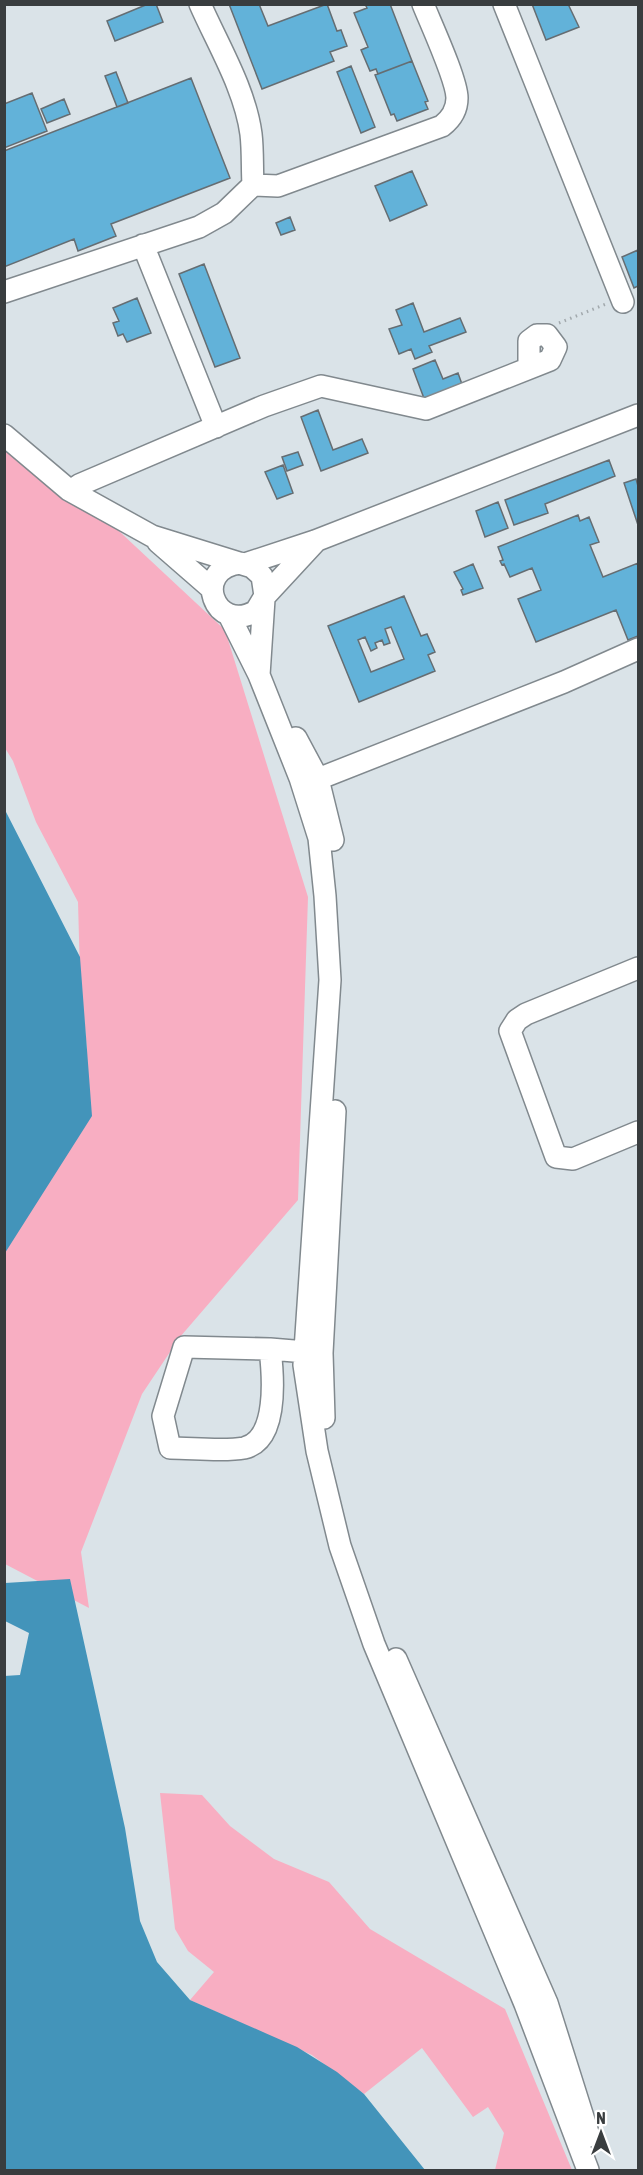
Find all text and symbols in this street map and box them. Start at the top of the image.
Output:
north arrow [571,2103,631,2163]
text: N [596,2109,606,2127]

